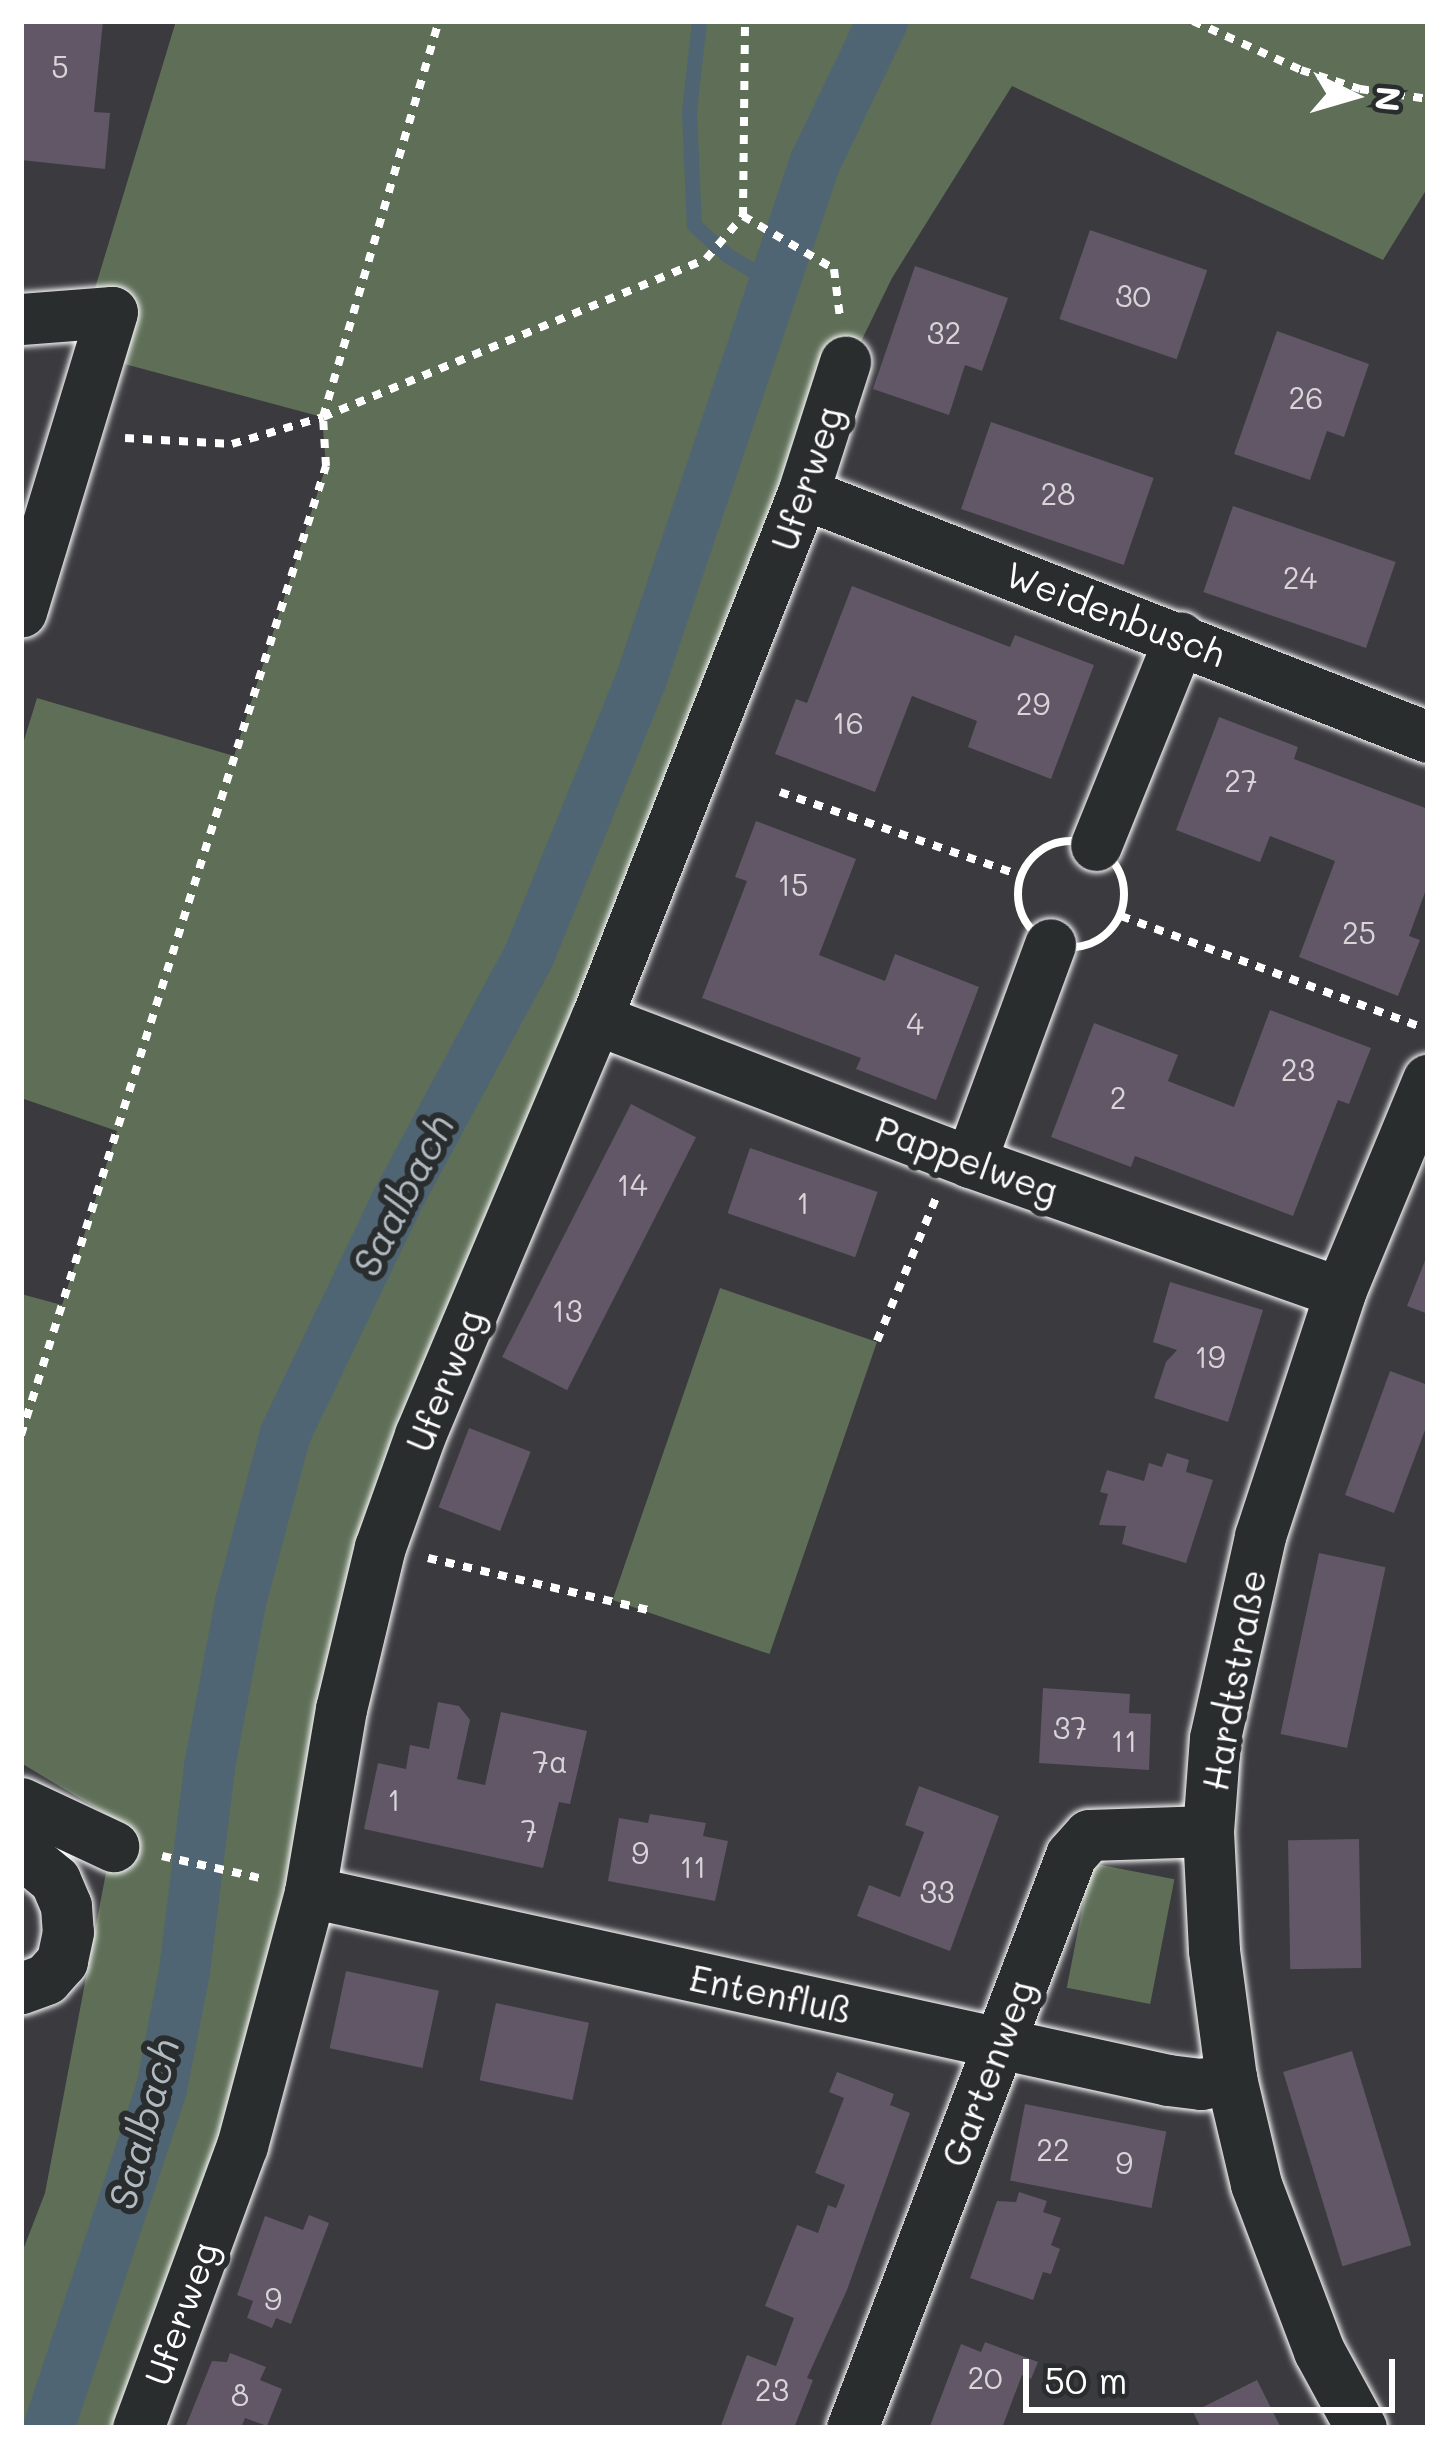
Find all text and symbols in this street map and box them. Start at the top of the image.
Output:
north arrow [1293,36,1413,156]
house number: 5 [51,48,69,84]
text: N [1367,85,1412,114]
house number: 30 [1115,277,1151,313]
house number: 32 [927,314,961,350]
house number: 26 [1289,379,1323,415]
street label: Uferweg [761,400,851,556]
house number: 28 [1041,475,1075,511]
street label: Weidenbusch [1000,551,1232,675]
house number: 24 [1283,559,1317,595]
house number: 29 [1016,685,1050,721]
house number: 16 [832,704,864,740]
house number: 27 [1224,762,1258,798]
house number: 15 [778,866,808,902]
house number: 25 [1342,914,1376,950]
house number: 4 [906,1005,924,1041]
house number: 23 [1281,1051,1315,1087]
house number: 2 [1110,1079,1126,1115]
street label: Pappelweg [870,1106,1064,1212]
water label: Saalbach [342,1107,462,1283]
house number: 14 [616,1166,648,1202]
house number: 1 [796,1184,810,1220]
house number: 13 [552,1292,582,1328]
street label: Uferweg [396,1303,492,1457]
house number: 19 [1194,1338,1226,1374]
street label: Hardtstraße [1192,1566,1274,1794]
house number: 37 [1053,1709,1087,1745]
house number: 11 [1111,1722,1137,1758]
house number: 7a [532,1743,568,1779]
house number: 1 [387,1781,401,1817]
house number: 7 [521,1812,537,1848]
house number: 9 [631,1834,649,1870]
house number: 11 [680,1848,706,1884]
house number: 33 [919,1873,955,1909]
street label: Entenfluß [686,1955,856,2031]
street label: Gartenweg [932,1974,1042,2172]
water label: Saalbach [98,2034,188,2214]
house number: 22 [1036,2131,1070,2167]
house number: 9 [1115,2144,1133,2180]
street label: Uferweg [134,2235,226,2391]
house number: 9 [264,2280,282,2316]
scale bar [1029,2335,1401,2409]
text: 50 m [1044,2356,1127,2403]
house number: 20 [967,2359,1003,2395]
house number: 23 [755,2371,789,2407]
house number: 8 [231,2376,249,2412]

